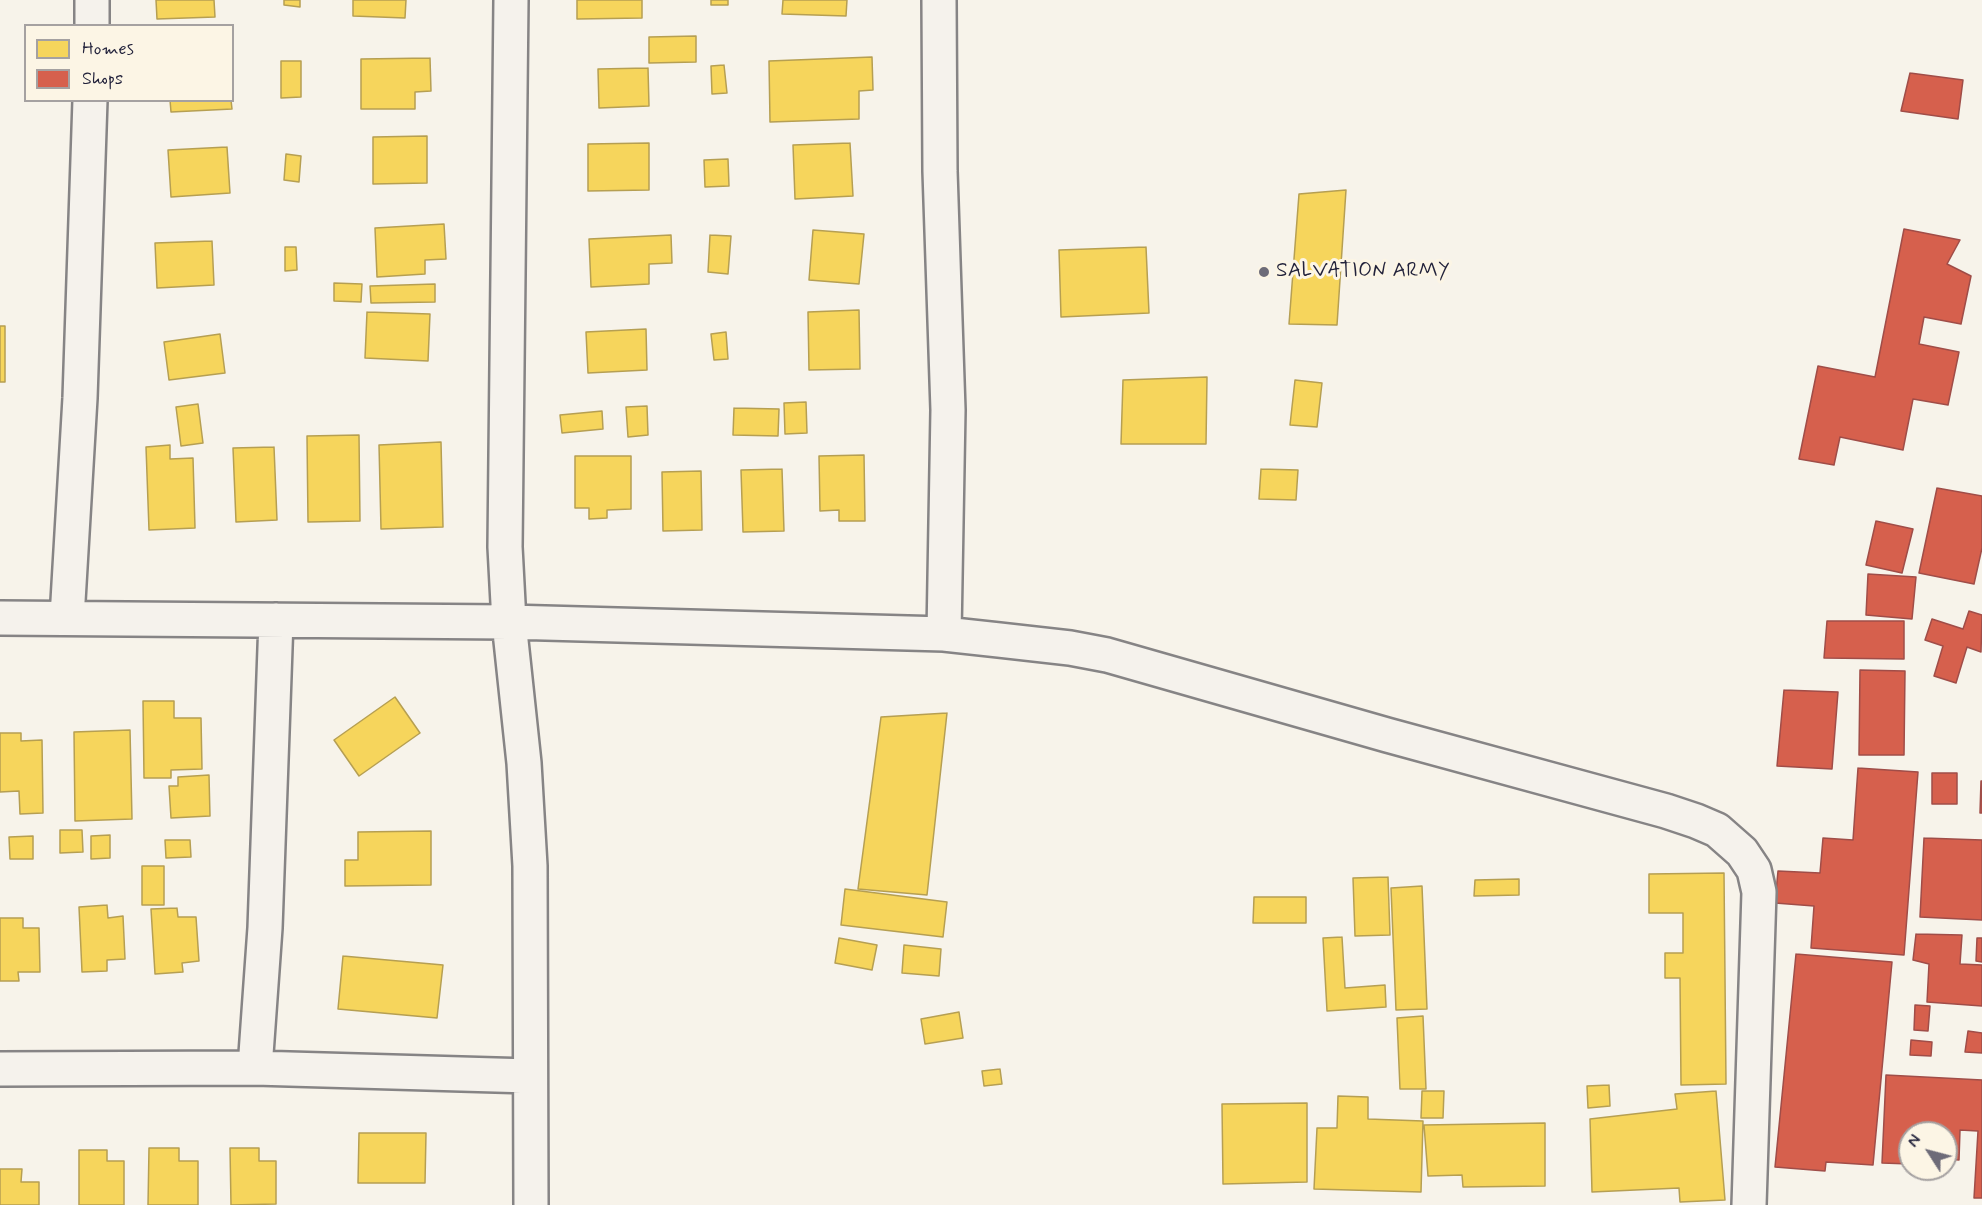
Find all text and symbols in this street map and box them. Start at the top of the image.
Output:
legend [24,24,234,102]
text: Homes [82,37,134,61]
text: Shops [82,67,123,91]
place label: SALVATION ARMY [1276,259,1450,285]
marker: SALVATION ARMY [1257,265,1271,279]
north arrow [1898,1121,1958,1181]
text: N [1903,1131,1926,1152]

